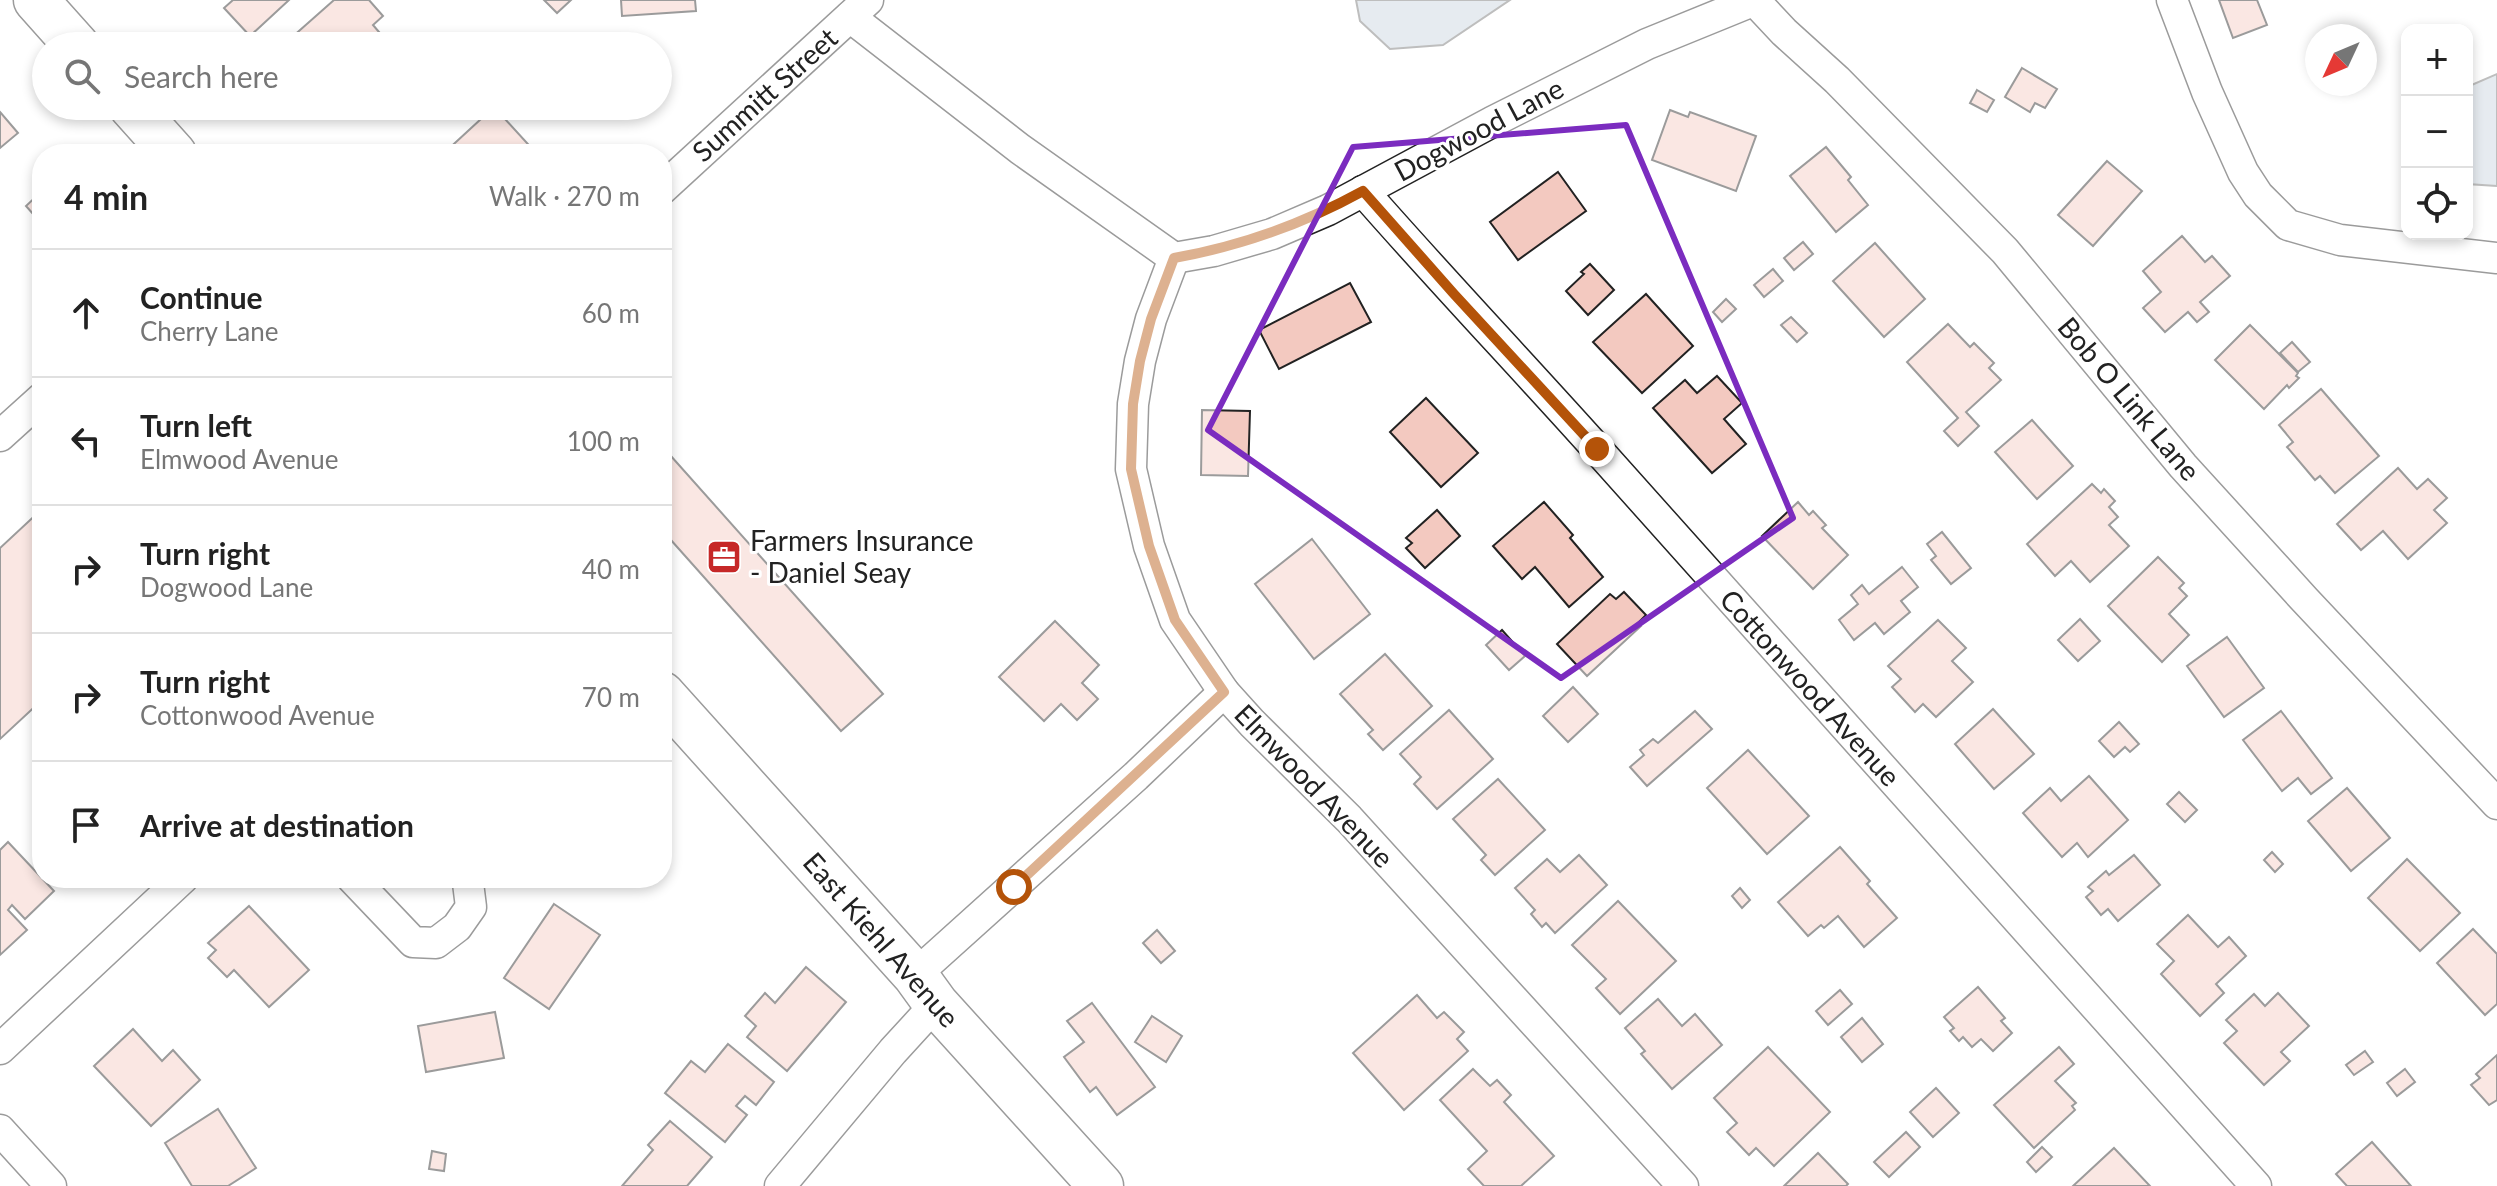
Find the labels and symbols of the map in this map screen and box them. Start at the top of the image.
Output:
street label: Summitt Street [685,20,844,168]
north arrow [2305,24,2377,96]
street label: Dogwood Lane [1388,70,1569,188]
street label: Bob O Link Lane [2051,310,2208,487]
route end [1579,431,1615,467]
place label: Farmers Insurance - Daniel Seay [750,523,974,589]
office icon: Farmers Insurance - Daniel Seay [705,538,743,576]
street label: Cottonwood Avenue [1714,582,1908,793]
street label: Elmwood Avenue [1228,697,1401,874]
street label: East Kiehl Avenue [797,845,967,1034]
route start [996,869,1032,905]

